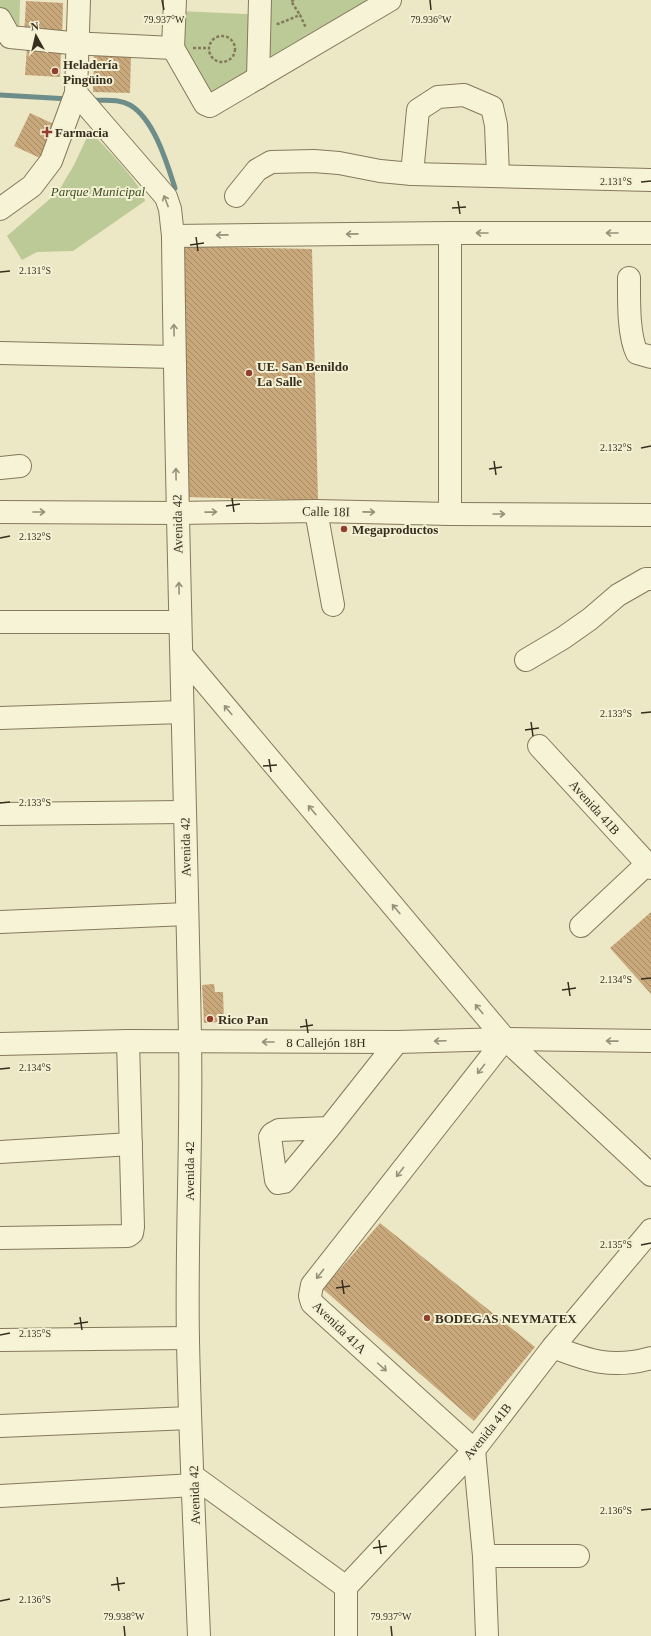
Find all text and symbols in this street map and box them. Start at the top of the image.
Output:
text: 79.937°W [144,14,185,25]
text: 79.936°W [411,14,452,25]
north arrow [16,16,56,56]
text: N [30,20,39,33]
place label: Heladería Pingüino [63,57,118,87]
marker: Heladería Pingüino [50,66,60,76]
place label: Farmacia [55,125,109,140]
marker: Farmacia [42,127,52,137]
text: 2.131°S [600,176,632,187]
park label: Parque Municipal [50,184,146,199]
one-way arrow [162,195,170,207]
one-way arrow [476,229,489,237]
one-way arrow [606,229,619,237]
one-way arrow [346,230,359,238]
one-way arrow [216,231,229,239]
text: 2.131°S [19,265,51,276]
one-way arrow [170,324,178,337]
place label: UE. San Benildo La Salle [257,359,348,389]
marker: UE. San Benildo La Salle [244,368,254,378]
text: 2.132°S [600,442,632,453]
one-way arrow [172,468,180,481]
street label: Avenida 42 [169,494,186,554]
street label: Calle 18I [302,504,350,519]
one-way arrow [32,508,45,516]
one-way arrow [204,508,217,516]
one-way arrow [362,508,375,516]
one-way arrow [492,510,505,518]
place label: Megaproductos [352,522,438,537]
marker: Megaproductos [339,524,349,534]
text: 2.132°S [19,531,51,542]
one-way arrow [175,582,182,595]
one-way arrow [224,705,233,716]
text: 2.133°S [600,708,632,719]
street label: Avenida 41B [566,777,623,838]
text: 2.133°S [19,797,51,808]
one-way arrow [308,804,317,815]
street label: Avenida 42 [177,817,194,877]
one-way arrow [391,904,400,915]
text: 2.134°S [600,974,632,985]
one-way arrow [475,1003,484,1014]
place label: Rico Pan [218,1012,269,1027]
marker: Rico Pan [205,1014,215,1024]
street label: 8 Callejón 18H [286,1035,366,1050]
one-way arrow [434,1037,447,1045]
one-way arrow [606,1037,619,1044]
one-way arrow [262,1038,275,1046]
text: 2.134°S [19,1062,51,1073]
one-way arrow [476,1064,485,1075]
street label: Avenida 42 [182,1141,197,1201]
one-way arrow [396,1166,405,1177]
text: 2.135°S [600,1239,632,1250]
one-way arrow [316,1269,325,1280]
street label: Avenida 41A [310,1298,370,1357]
place label: BODEGAS NEYMATEX [435,1311,577,1326]
marker: BODEGAS NEYMATEX [422,1313,432,1323]
text: 2.135°S [19,1328,51,1339]
one-way arrow [377,1362,388,1371]
street label: Avenida 41B [460,1400,515,1462]
street label: Avenida 42 [186,1465,203,1525]
text: 2.136°S [600,1505,632,1516]
text: 2.136°S [19,1594,51,1605]
text: 79.938°W [104,1611,145,1622]
text: 79.937°W [371,1611,412,1622]

